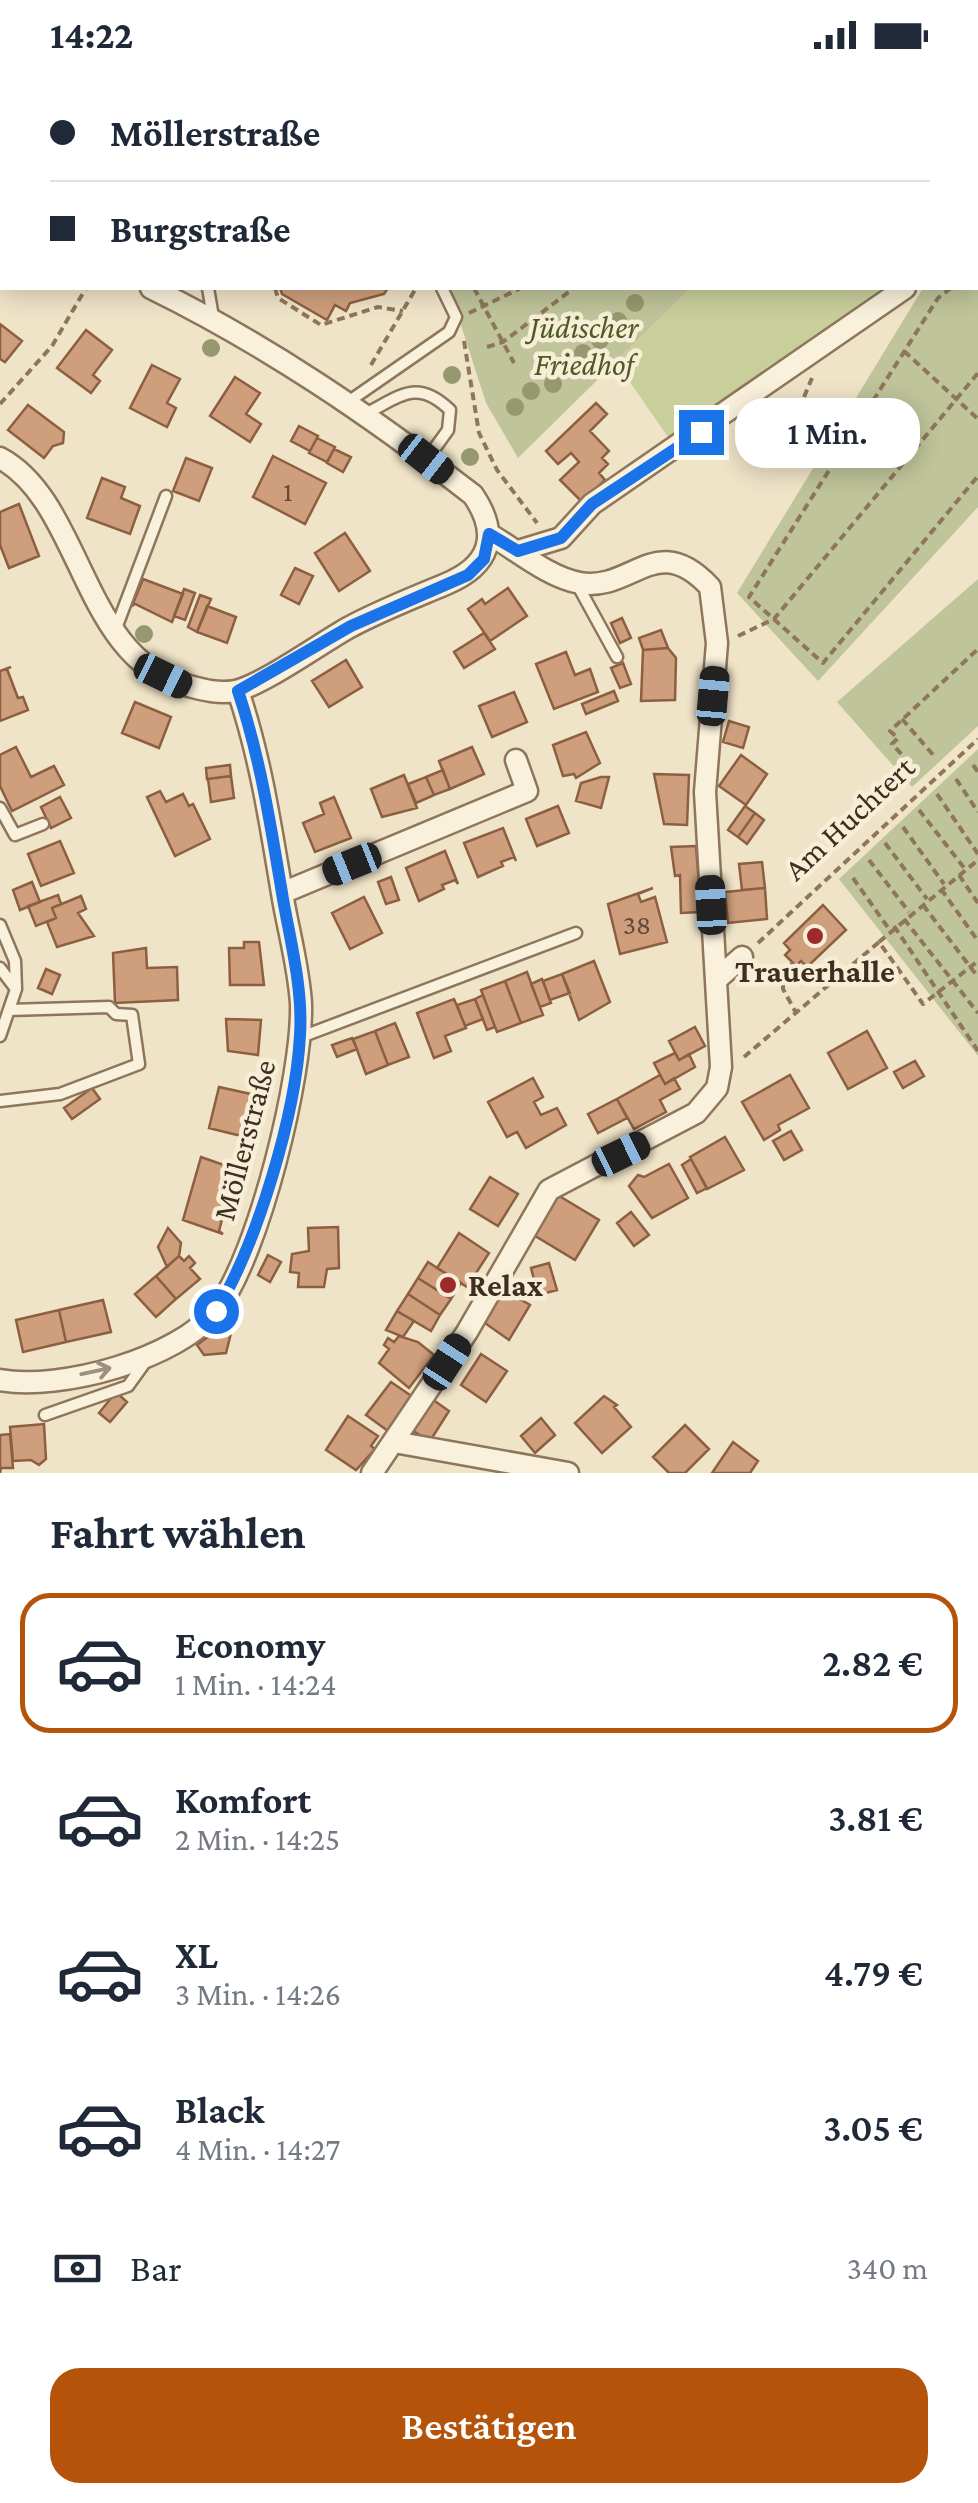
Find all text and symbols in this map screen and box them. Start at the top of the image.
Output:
text: 14:22 [50,14,133,56]
text: Möllerstraße [110,112,321,154]
text: Burgstraße [110,208,291,250]
park label: Jüdischer Friedhof [525,309,639,382]
callout: 1 Min. [736,397,921,467]
route end [679,410,724,455]
text: 1 Min. [787,415,868,451]
car [393,429,459,489]
house number: 1 [283,476,293,507]
car [129,649,197,703]
car [695,665,731,727]
street label: Am Huchtert [777,748,922,887]
car [319,839,385,889]
car [694,874,728,936]
house number: 38 [623,909,651,940]
marker: Trauerhalle [804,925,826,947]
place label: Trauerhalle [735,953,895,989]
street label: Möllerstraße [205,1056,283,1224]
car [587,1127,655,1181]
place label: Relax [468,1267,544,1303]
marker: Relax [437,1274,459,1296]
route start [194,1289,239,1334]
car [418,1329,476,1395]
one-way arrow [79,1361,111,1379]
text: Fahrt wählen [50,1508,306,1558]
icon: car [55,1618,145,1708]
text: Economy [175,1624,325,1666]
text: 2.82 € [822,1642,923,1684]
text: 1 Min. · 14:24 [175,1666,337,1702]
icon: car [55,1773,145,1863]
text: Komfort [175,1779,311,1821]
text: 3.81 € [828,1797,923,1839]
text: 2 Min. · 14:25 [175,1821,340,1857]
icon: car [55,1928,145,2018]
text: XL [175,1934,218,1976]
text: 4.79 € [824,1952,923,1994]
text: 3 Min. · 14:26 [175,1976,341,2012]
icon: car [55,2083,145,2173]
text: Black [175,2089,264,2131]
text: 3.05 € [823,2107,923,2149]
text: 4 Min. · 14:27 [175,2131,340,2167]
icon: cash [50,2241,105,2296]
text: Bar [130,2247,182,2289]
text: 340 m [847,2250,928,2286]
button: Bestätigen [50,2368,928,2483]

